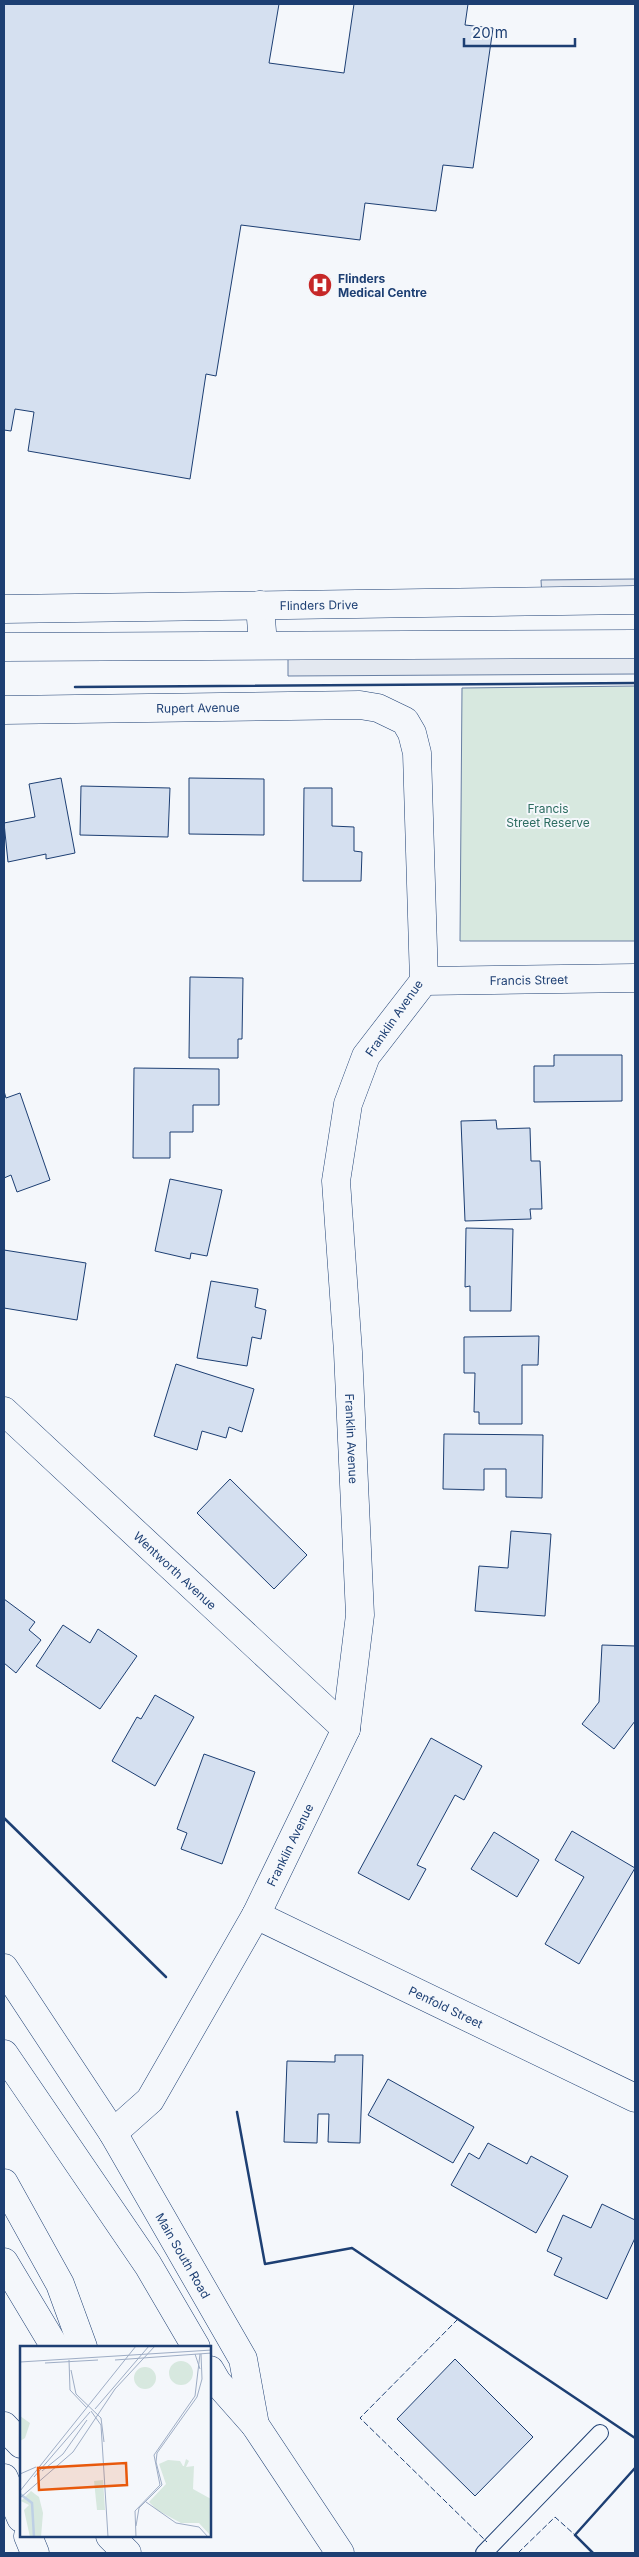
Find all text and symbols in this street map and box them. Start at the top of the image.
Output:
scale bar [464,15,575,47]
text: 20 m [472,23,508,42]
place label: Flinders Medical Centre [338,271,427,300]
hospital icon: Flinders Medical Centre [307,272,333,298]
street label: Flinders Drive [280,596,358,613]
street label: Rupert Avenue [156,699,240,715]
park label: Francis Street Reserve [506,801,590,830]
street label: Francis Street [490,971,568,988]
street label: Franklin Avenue [362,977,426,1059]
street label: Franklin Avenue [342,1393,361,1484]
street label: Wentworth Avenue [131,1528,220,1612]
street label: Franklin Avenue [264,1801,316,1889]
street label: Penfold Street [406,1982,486,2031]
street label: Main South Road [153,2210,214,2301]
inset map [20,2346,211,2537]

